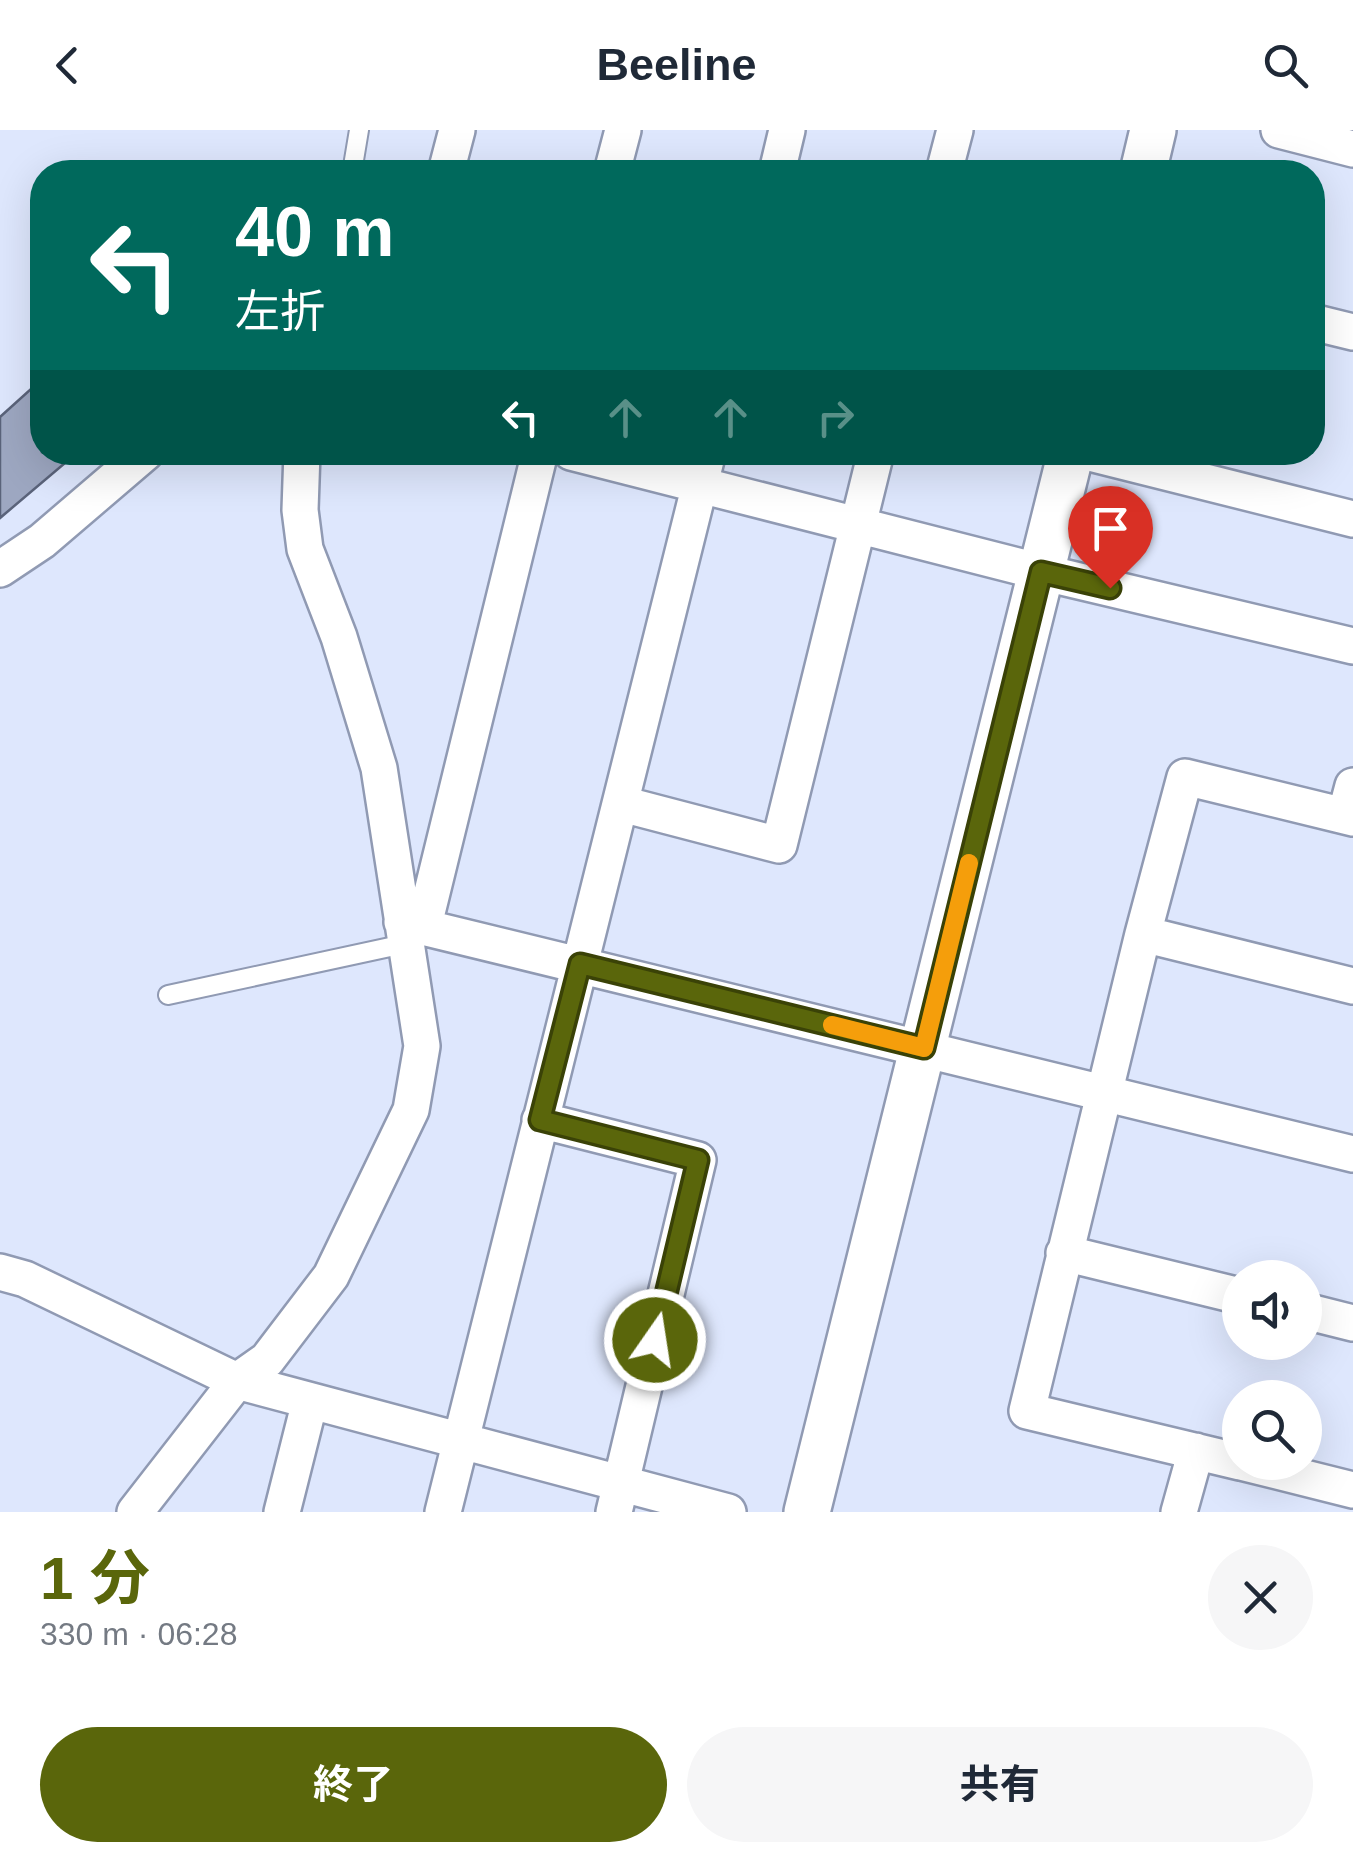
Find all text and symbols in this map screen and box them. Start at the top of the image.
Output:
icon: back [40,38,95,93]
icon: search [1258,38,1313,93]
text: Beeline [596,39,757,90]
text: 40 m [235,193,395,271]
icon: left [70,200,200,330]
text: 左折 [235,286,325,337]
icon: left [493,390,548,445]
icon: ahead [598,390,653,445]
icon: ahead [703,390,758,445]
icon: right [808,390,863,445]
pin [1068,486,1153,589]
icon: arrive [1083,501,1138,556]
map controls [1222,1260,1322,1480]
button: sound [1222,1260,1322,1360]
position arrow [603,1288,707,1392]
button: search [1222,1380,1322,1480]
text: 1 分 [40,1545,150,1612]
button: close [1208,1545,1313,1650]
text: 330 m · 06:28 [40,1616,237,1652]
button: 終了 [40,1727,667,1842]
button: 共有 [687,1727,1313,1842]

